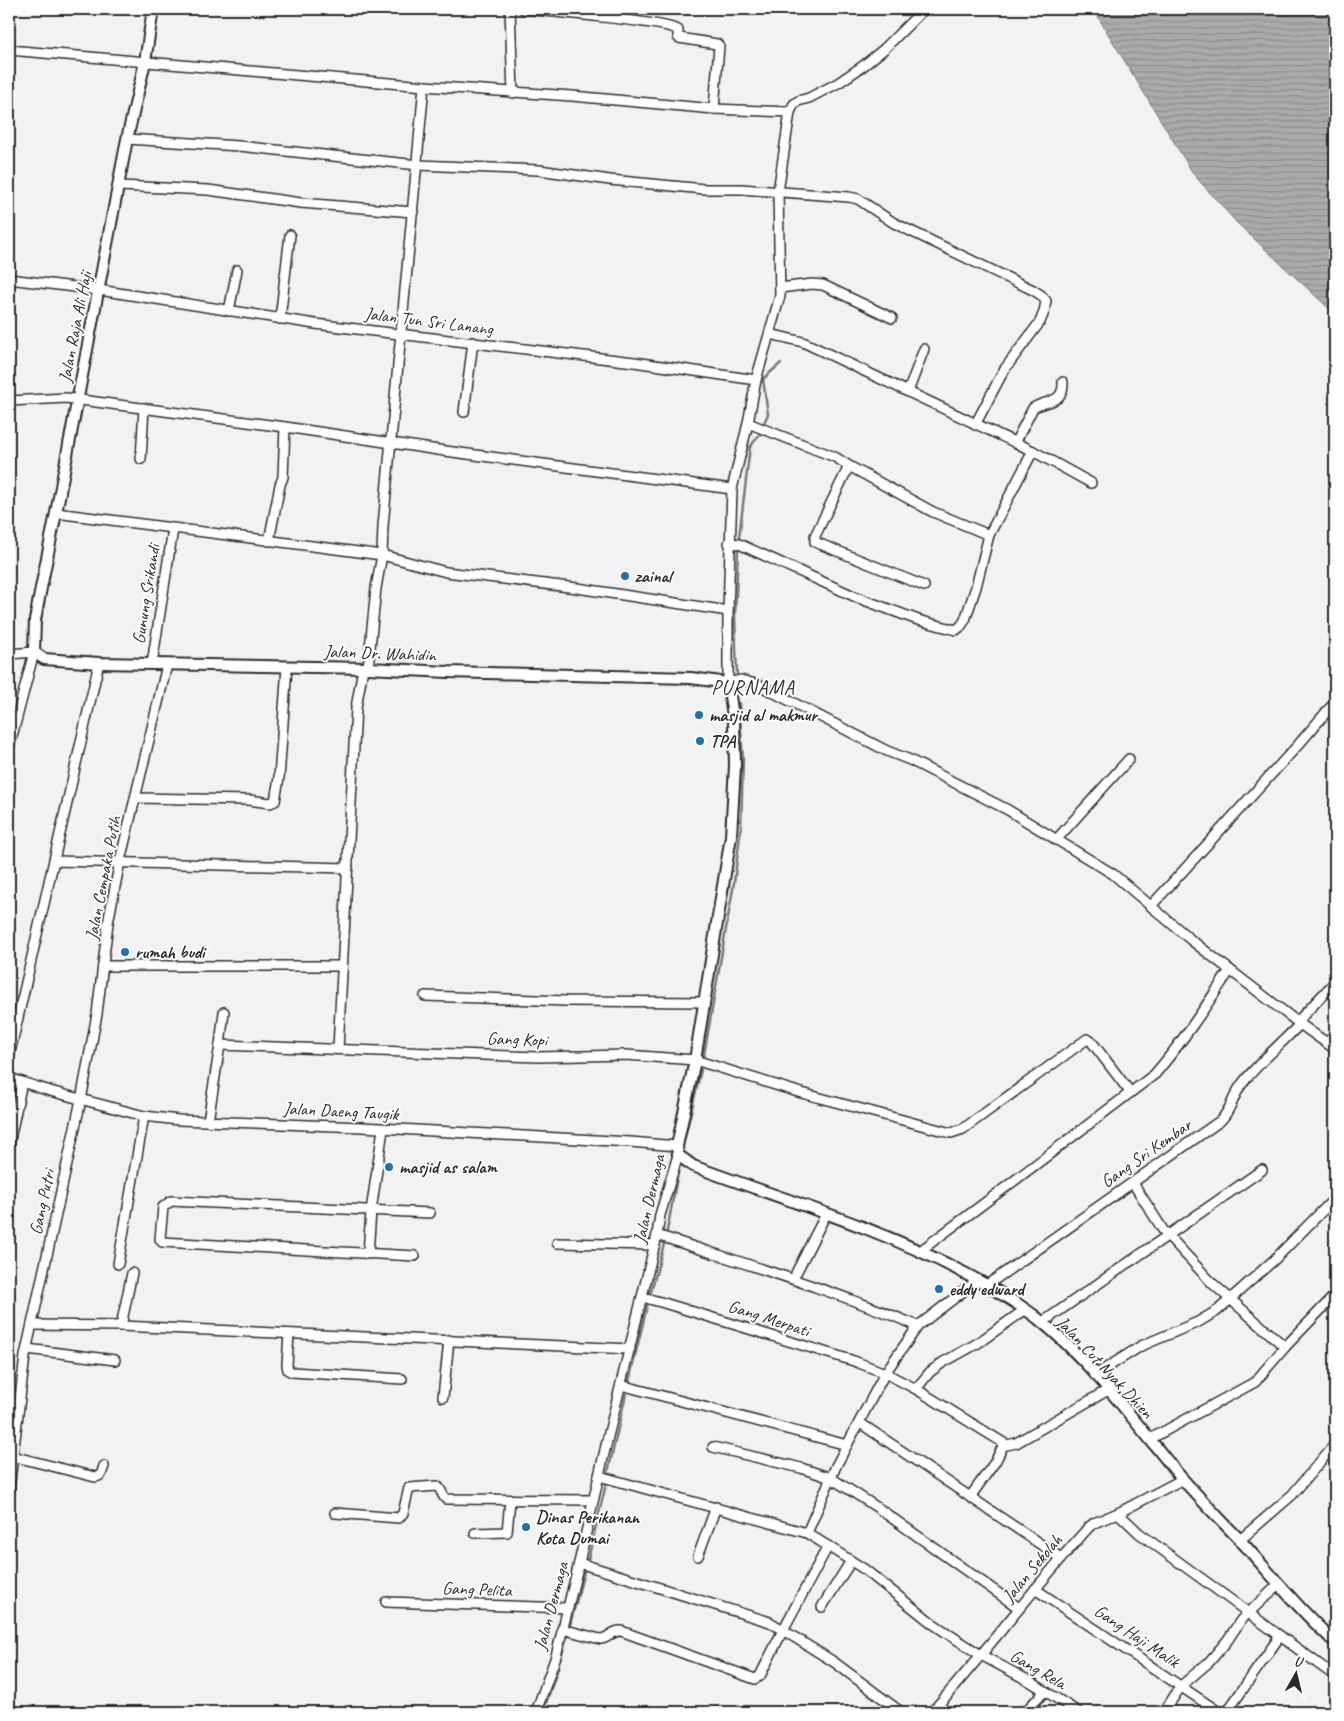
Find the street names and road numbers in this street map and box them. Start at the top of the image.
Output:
street label: Jalan Raja Ali Haji [53,267,97,385]
street label: Jalan Tun Sri Lanang [363,302,496,340]
street label: Gunung Srikandi [127,540,165,645]
street label: Jalan Dr. Wahidin [323,640,437,666]
street label: Jalan Cempaka Putih [80,813,126,943]
street label: Gang Kopi [487,1027,550,1051]
street label: Jalan Daeng Taugik [282,1097,400,1125]
street label: Gang Sri Kembar [1097,1113,1197,1192]
street label: Jalan Dermaga [628,1151,670,1246]
street label: Gang Putri [24,1165,60,1237]
street label: Gang Merpati [726,1295,815,1342]
street label: Jalan Cut Nyak Dhien [1051,1310,1159,1424]
street label: Jalan Sekolah [997,1529,1067,1607]
street label: Jalan Dermaga [528,1558,574,1653]
street label: Gang Pelita [442,1577,513,1601]
street label: Gang Haji Malik [1090,1599,1185,1673]
street label: Gang Rela [1006,1644,1071,1695]

